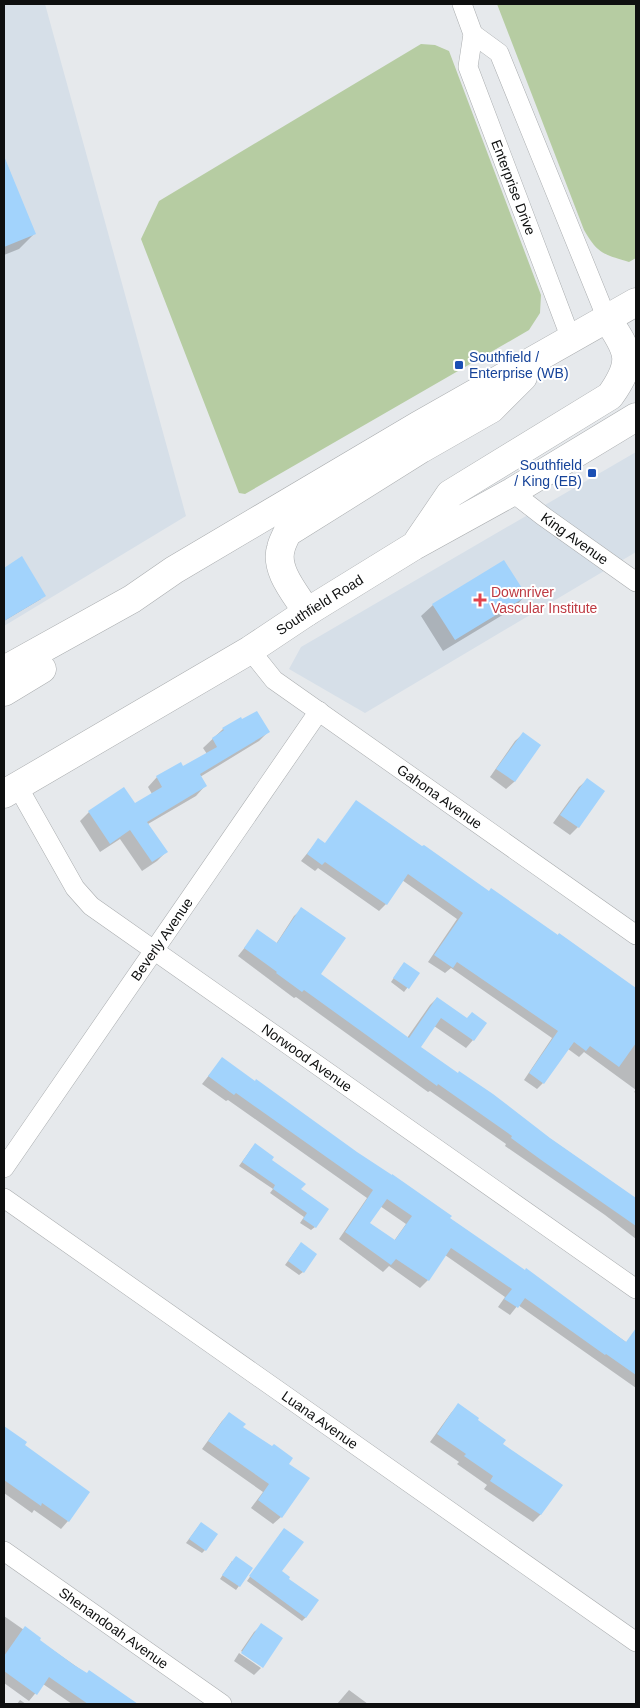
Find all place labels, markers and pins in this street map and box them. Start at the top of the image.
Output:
place label: Southfield / Enterprise (WB) [469,349,569,381]
marker: Southfield / Enterprise (WB) [453,359,465,371]
place label: Southfield / King (EB) [514,457,582,489]
marker: Southfield / King (EB) [586,467,598,479]
place label: Downriver Vascular Institute [491,584,598,616]
marker: Downriver Vascular Institute [473,593,487,607]

